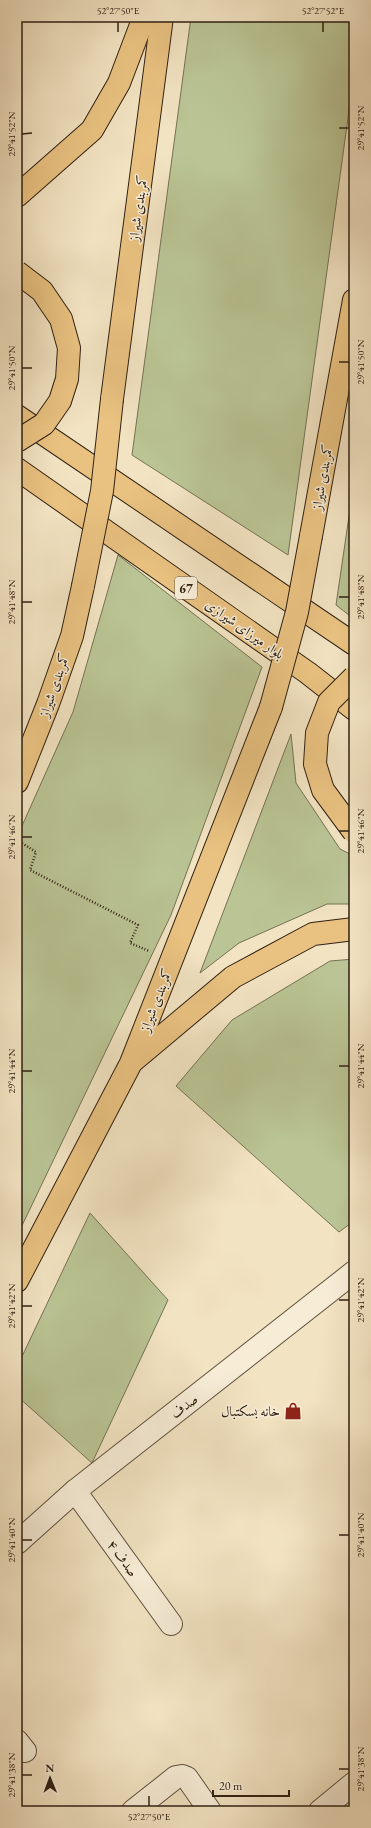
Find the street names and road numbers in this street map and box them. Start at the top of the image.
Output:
street label: کمربندی شیراز [124,174,152,244]
street label: کمربندی شیراز [307,443,337,513]
road number: 67 [175,577,197,599]
street label: بلوار میرزای شیرازی [202,595,288,663]
street label: کمربندی شیراز [34,651,73,721]
street label: کمربندی شیراز [135,966,176,1036]
street label: صدف [167,1390,201,1422]
street label: ۴ صدف [104,1536,142,1580]

